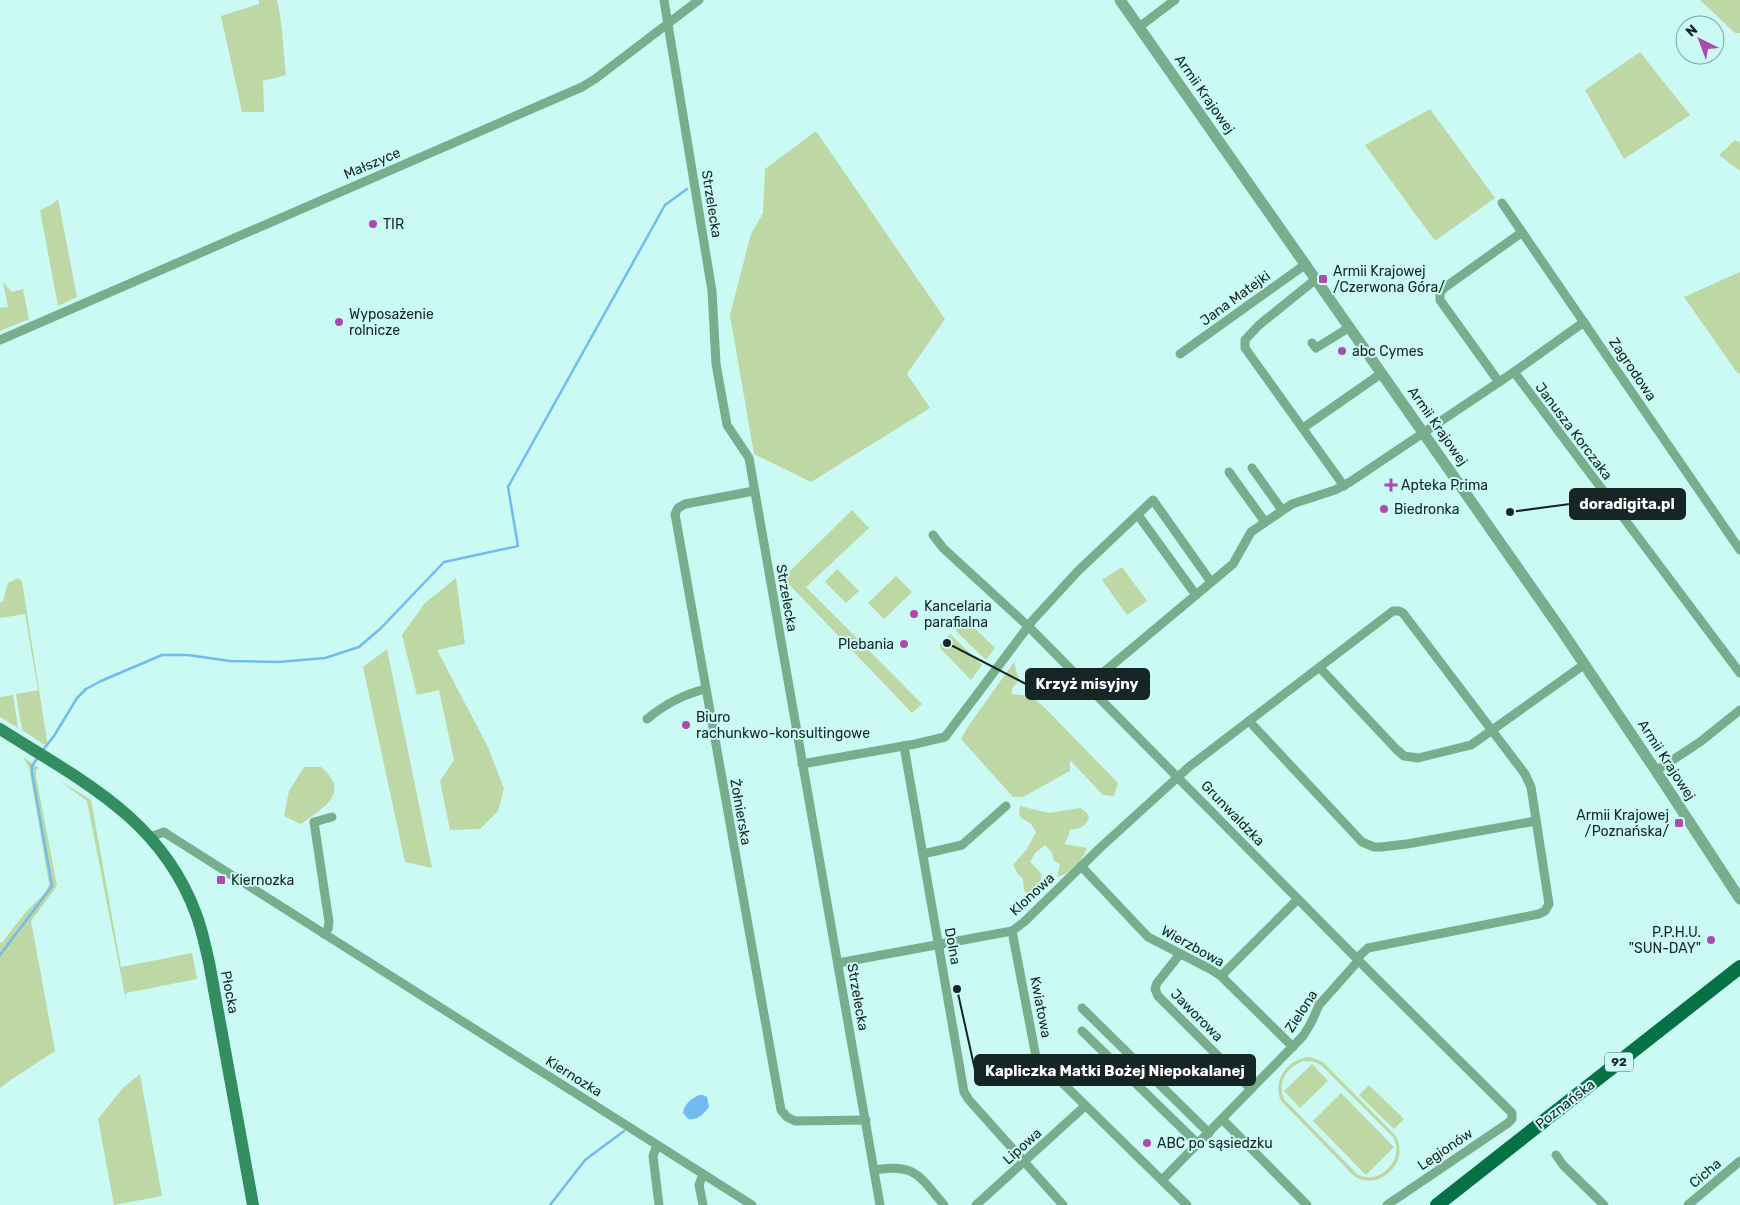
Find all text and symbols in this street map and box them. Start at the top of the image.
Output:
north arrow [1675,15,1725,65]
text: N [1682,21,1701,40]
street label: Armii Krajowej [1171,51,1238,137]
street label: Małszyce [341,144,403,183]
street label: Strzelecka [698,169,725,239]
place label: TIR [383,216,404,233]
marker: TIR [367,218,379,230]
place label: Armii Krajowej /Czerwona Góra/ [1333,263,1445,296]
street label: Jana Matejki [1197,267,1274,330]
marker: Armii Krajowej /Czerwona Góra/ [1317,273,1329,285]
place label: Wyposażenie rolnicze [349,306,434,339]
marker: Wyposażenie rolnicze [333,316,345,328]
street label: Zagrodowa [1605,334,1660,404]
place label: abc Cymes [1352,343,1424,360]
marker: abc Cymes [1336,345,1348,357]
street label: Janusza Korczaka [1531,379,1616,483]
street label: Armii Krajowej [1404,383,1471,469]
place label: Apteka Prima [1401,477,1488,494]
marker: Apteka Prima [1385,479,1397,491]
callout: doradigita.pl [1570,489,1685,519]
text: doradigita.pl [1579,495,1675,513]
place label: Biedronka [1394,501,1459,518]
marker: Biedronka [1378,503,1390,515]
street label: Strzelecka [772,563,801,633]
place label: Kancelaria parafialna [924,598,992,631]
marker: Kancelaria parafialna [908,608,920,620]
place label: Plebania [838,636,894,653]
marker: Plebania [898,638,910,650]
callout: Krzyż misyjny [1026,669,1149,699]
text: Krzyż misyjny [1035,675,1139,693]
place label: Biuro rachunkwo-konsultingowe [696,709,870,742]
street label: Armii Krajowej [1634,717,1699,804]
marker: Biuro rachunkwo-konsultingowe [680,719,692,731]
street label: Grunwaldzka [1197,777,1268,849]
street label: Żołnierska [726,778,755,847]
place label: Armii Krajowej /Poznańska/ [1576,807,1669,840]
marker: Armii Krajowej /Poznańska/ [1673,817,1685,829]
street label: Klonowa [1006,869,1058,919]
place label: Kiernozka [231,872,294,889]
marker: Kiernozka [215,874,227,886]
street label: Wierzbowa [1158,922,1227,971]
place label: P.P.H.U. "SUN-DAY" [1629,924,1701,957]
street label: Dolna [941,926,964,966]
marker: P.P.H.U. "SUN-DAY" [1705,934,1717,946]
street label: Strzelecka [843,962,872,1032]
street label: Płocka [217,969,242,1015]
street label: Kwiatowa [1026,975,1055,1039]
street label: Jaworowa [1167,986,1226,1045]
street label: Zielona [1281,987,1321,1036]
street label: Kiernozka [542,1052,605,1100]
road number: 92 [1605,1052,1633,1072]
callout: Kapliczka Matki Bożej Niepokalanej [975,1055,1255,1085]
text: Kapliczka Matki Bożej Niepokalanej [985,1062,1245,1080]
street label: Poznańska [1532,1076,1598,1133]
street label: Lipowa [999,1125,1045,1168]
street label: Legionów [1414,1125,1476,1174]
place label: ABC po sąsiedzku [1157,1135,1273,1152]
marker: ABC po sąsiedzku [1141,1137,1153,1149]
street label: Cicha [1686,1155,1725,1192]

